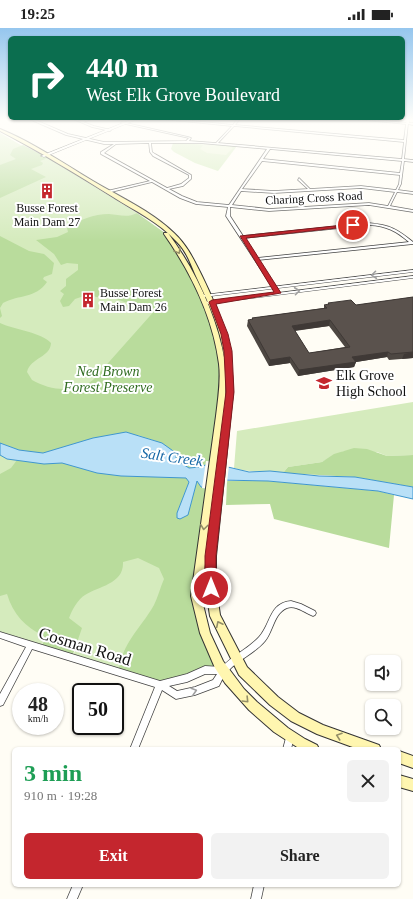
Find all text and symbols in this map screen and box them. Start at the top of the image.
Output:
text: 19:25 [20,6,55,22]
icon: right [20,52,72,104]
text: 440 m [86,52,158,83]
text: West Elk Grove Boulevard [86,85,280,105]
building icon: Busse Forest Main Dam 27 [38,182,56,200]
street label: Charing Cross Road [265,188,363,208]
place label: Busse Forest Main Dam 27 [14,201,80,229]
pin [336,208,370,242]
icon: arrive [342,214,364,236]
one-way arrow [174,247,181,254]
one-way arrow [371,270,377,279]
place label: Busse Forest Main Dam 26 [100,286,167,314]
one-way arrow [294,287,300,296]
building icon: Busse Forest Main Dam 26 [79,291,97,309]
park label: Ned Brown Forest Preserve [63,364,152,395]
place label: Elk Grove High School [336,368,407,399]
school or university icon: Elk Grove High School [315,374,333,392]
water label: Salt Creek [140,445,204,469]
one-way arrow [200,524,209,530]
position arrow [190,567,232,609]
one-way arrow [216,621,224,628]
street label: Cosman Road [36,623,134,670]
map controls [365,655,401,735]
button: sound [365,655,401,691]
speed limit sign: 50 [72,683,124,735]
one-way arrow [190,687,197,696]
text: 48 [28,693,48,715]
one-way arrow [241,695,249,703]
button: search [365,699,401,735]
text: km/h [28,713,48,724]
one-way arrow [335,733,342,741]
text: 3 min [24,760,82,786]
button: close [347,760,389,802]
text: 910 m · 19:28 [24,788,97,803]
button: Exit [24,833,203,879]
button: Share [211,833,389,879]

